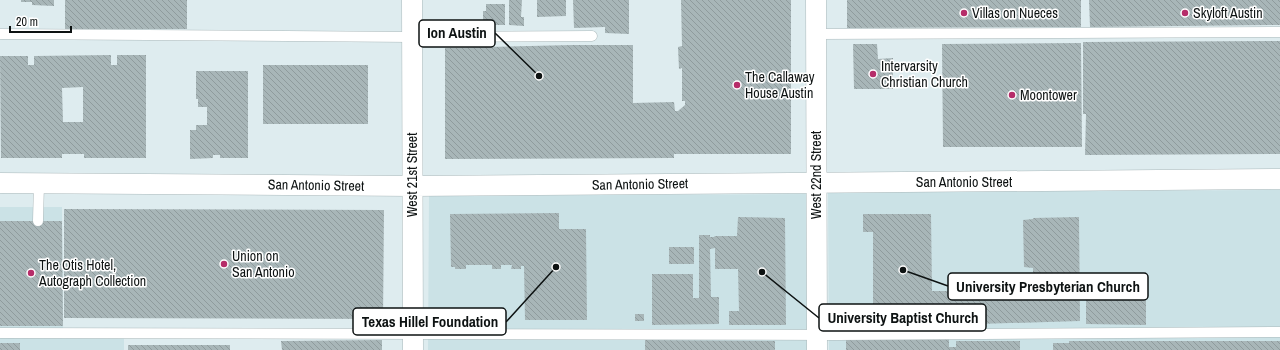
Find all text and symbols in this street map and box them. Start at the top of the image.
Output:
place label: Villas on Nueces [972,4,1058,22]
place label: Skyloft Austin [1193,4,1263,22]
scale bar [10,8,71,34]
marker: Villas on Nueces [959,8,969,18]
marker: Skyloft Austin [1180,8,1190,18]
text: 20 m [16,14,38,30]
callout: Ion Austin [419,20,495,47]
text: Ion Austin [427,22,487,43]
place label: Intervarsity Christian Church [881,57,968,91]
place label: The Callaway House Austin [745,68,815,102]
marker: Intervarsity Christian Church [868,69,878,79]
marker: The Callaway House Austin [732,80,742,90]
place label: Moontower [1020,86,1077,104]
marker: Moontower [1007,90,1017,100]
street label: West 22nd Street [807,131,825,219]
street label: West 21st Street [403,133,421,217]
street label: San Antonio Street [916,173,1012,191]
street label: San Antonio Street [592,174,688,194]
street label: San Antonio Street [268,175,364,195]
place label: Union on San Antonio [232,247,295,281]
place label: The Otis Hotel, Autograph Collection [38,256,146,290]
marker: Union on San Antonio [219,259,229,269]
marker: The Otis Hotel, Autograph Collection [26,268,36,278]
callout: University Presbyterian Church [948,273,1148,300]
text: University Presbyterian Church [956,276,1140,297]
callout: University Baptist Church [819,304,986,331]
text: University Baptist Church [827,307,979,328]
callout: Texas Hillel Foundation [353,308,506,335]
text: Texas Hillel Foundation [362,311,498,332]

